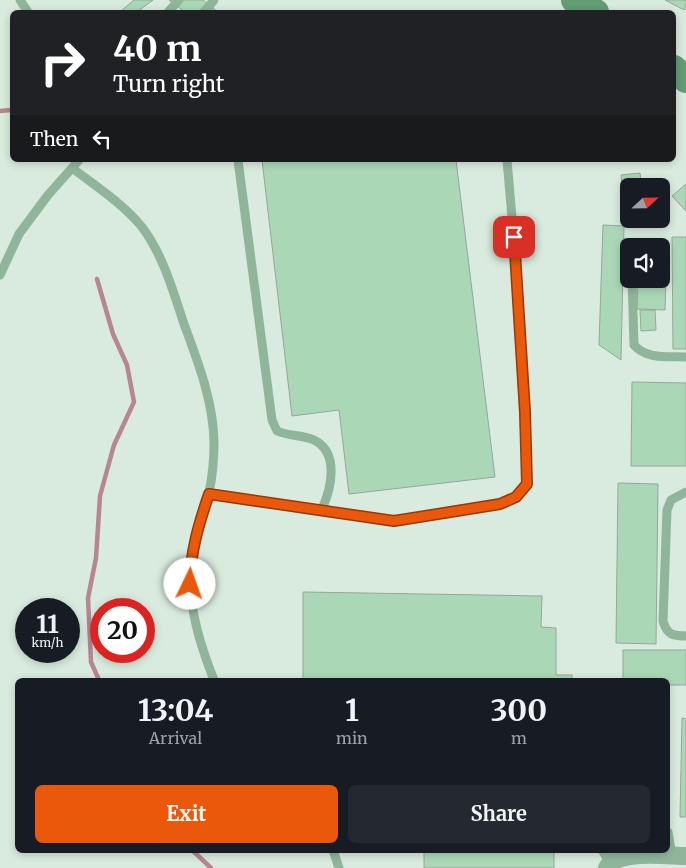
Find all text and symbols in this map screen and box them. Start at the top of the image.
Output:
text: 40 m [113,27,201,71]
icon: right [30,30,95,95]
text: Turn right [113,70,224,98]
icon: left [88,125,116,153]
text: Then [30,127,78,151]
north arrow [620,178,670,228]
map controls [620,178,670,288]
pin [493,216,535,258]
icon: arrive [500,223,528,251]
button: sound [620,238,670,288]
position arrow [163,557,215,609]
speed limit sign: 20 [90,598,155,663]
text: 11 [36,608,59,640]
text: km/h [32,635,63,650]
text: 13:04 [138,691,213,729]
text: 1 [345,691,359,729]
text: 300 [490,691,547,729]
text: Arrival [149,728,202,748]
text: min [336,728,368,748]
text: m [511,728,527,748]
button: Exit [35,785,338,843]
button: Share [348,785,650,843]

